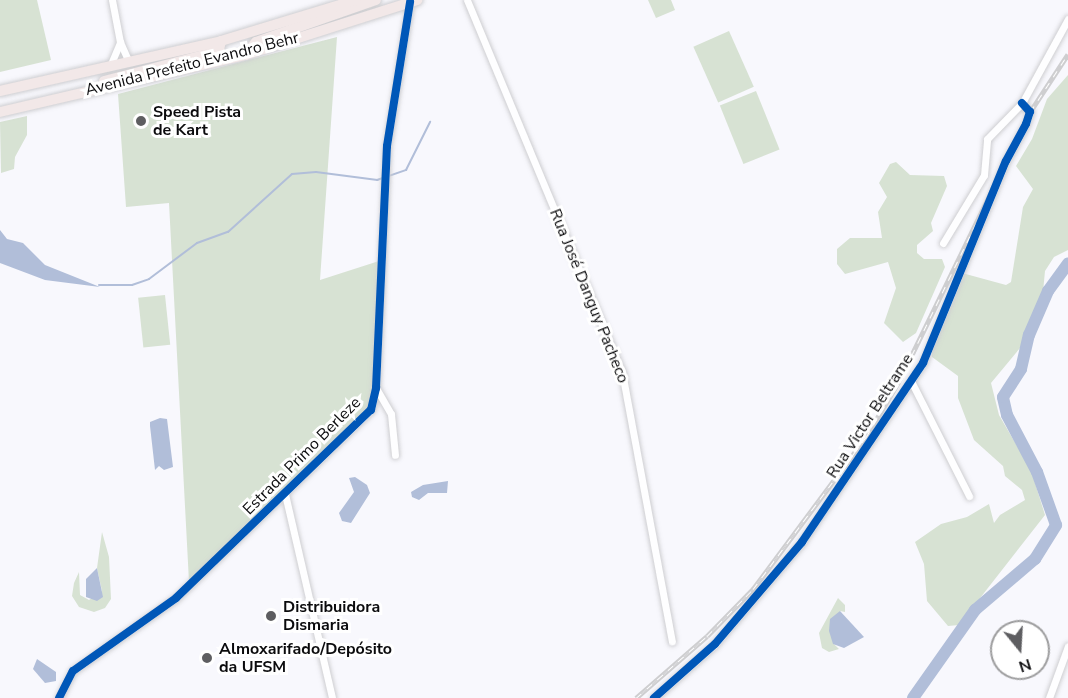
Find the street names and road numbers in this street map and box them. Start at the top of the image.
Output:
street label: Avenida Prefeito Evandro Behr [83,28,301,100]
street label: Rua José Danguy Pacheco [545,206,633,386]
street label: Rua Victor Beltrame [823,350,917,482]
street label: Estrada Primo Berleze [239,393,365,519]

